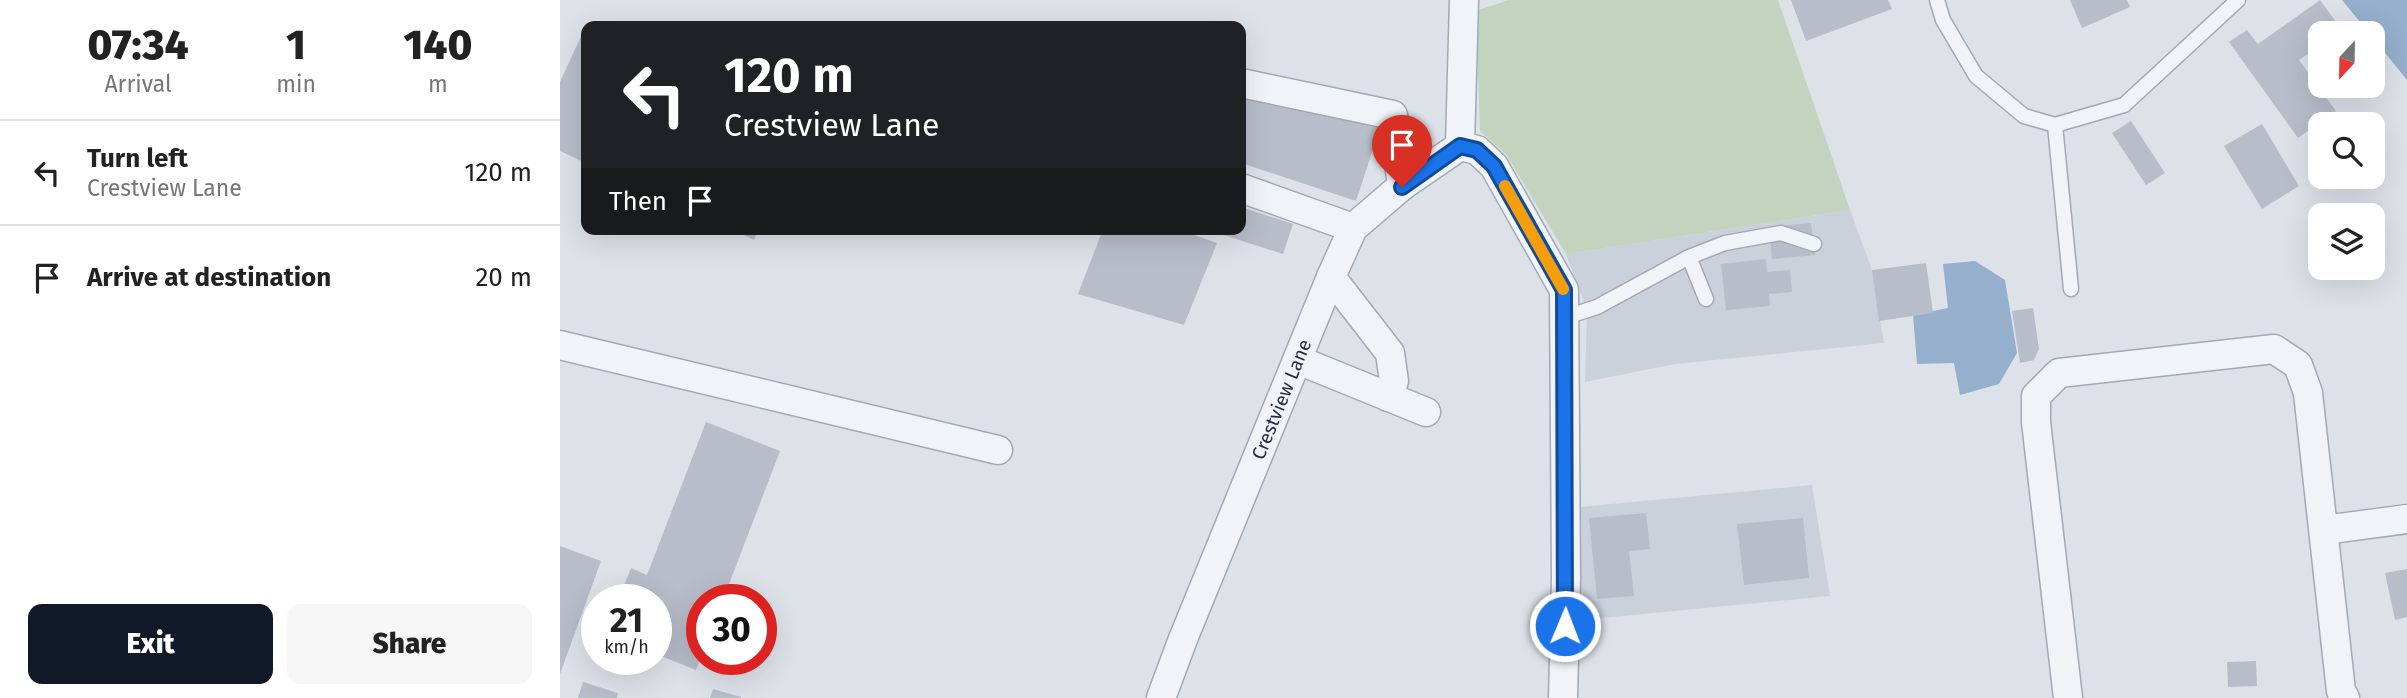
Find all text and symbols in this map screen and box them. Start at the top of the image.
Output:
text: 07:34 [88,20,189,70]
text: 1 [286,20,306,70]
text: 140 [403,20,472,70]
north arrow [2308,21,2385,98]
map controls [2308,21,2385,280]
text: 120 m [724,46,854,105]
icon: left [609,49,700,140]
text: Arrival [104,70,172,98]
text: min [276,70,316,98]
text: m [428,70,448,98]
text: Crestview Lane [724,106,939,144]
button: search [2308,112,2385,189]
pin [1372,115,1432,187]
icon: arrive [1383,126,1421,164]
text: Turn left [87,143,188,174]
icon: left [28,154,66,192]
text: 120 m [464,157,532,188]
text: Crestview Lane [87,174,242,202]
icon: arrive [681,182,719,220]
text: Then [609,186,667,217]
button: layers [2308,203,2385,280]
icon: arrive [28,259,66,297]
text: Arrive at destination [87,262,331,293]
text: 20 m [475,262,532,293]
street label: Crestview Lane [1246,336,1316,463]
speed limit sign: 30 [686,584,777,675]
position arrow [1528,589,1602,663]
text: 21 [610,599,643,641]
button: Exit [28,604,273,684]
button: Share [287,604,532,684]
text: km/h [604,636,649,658]

